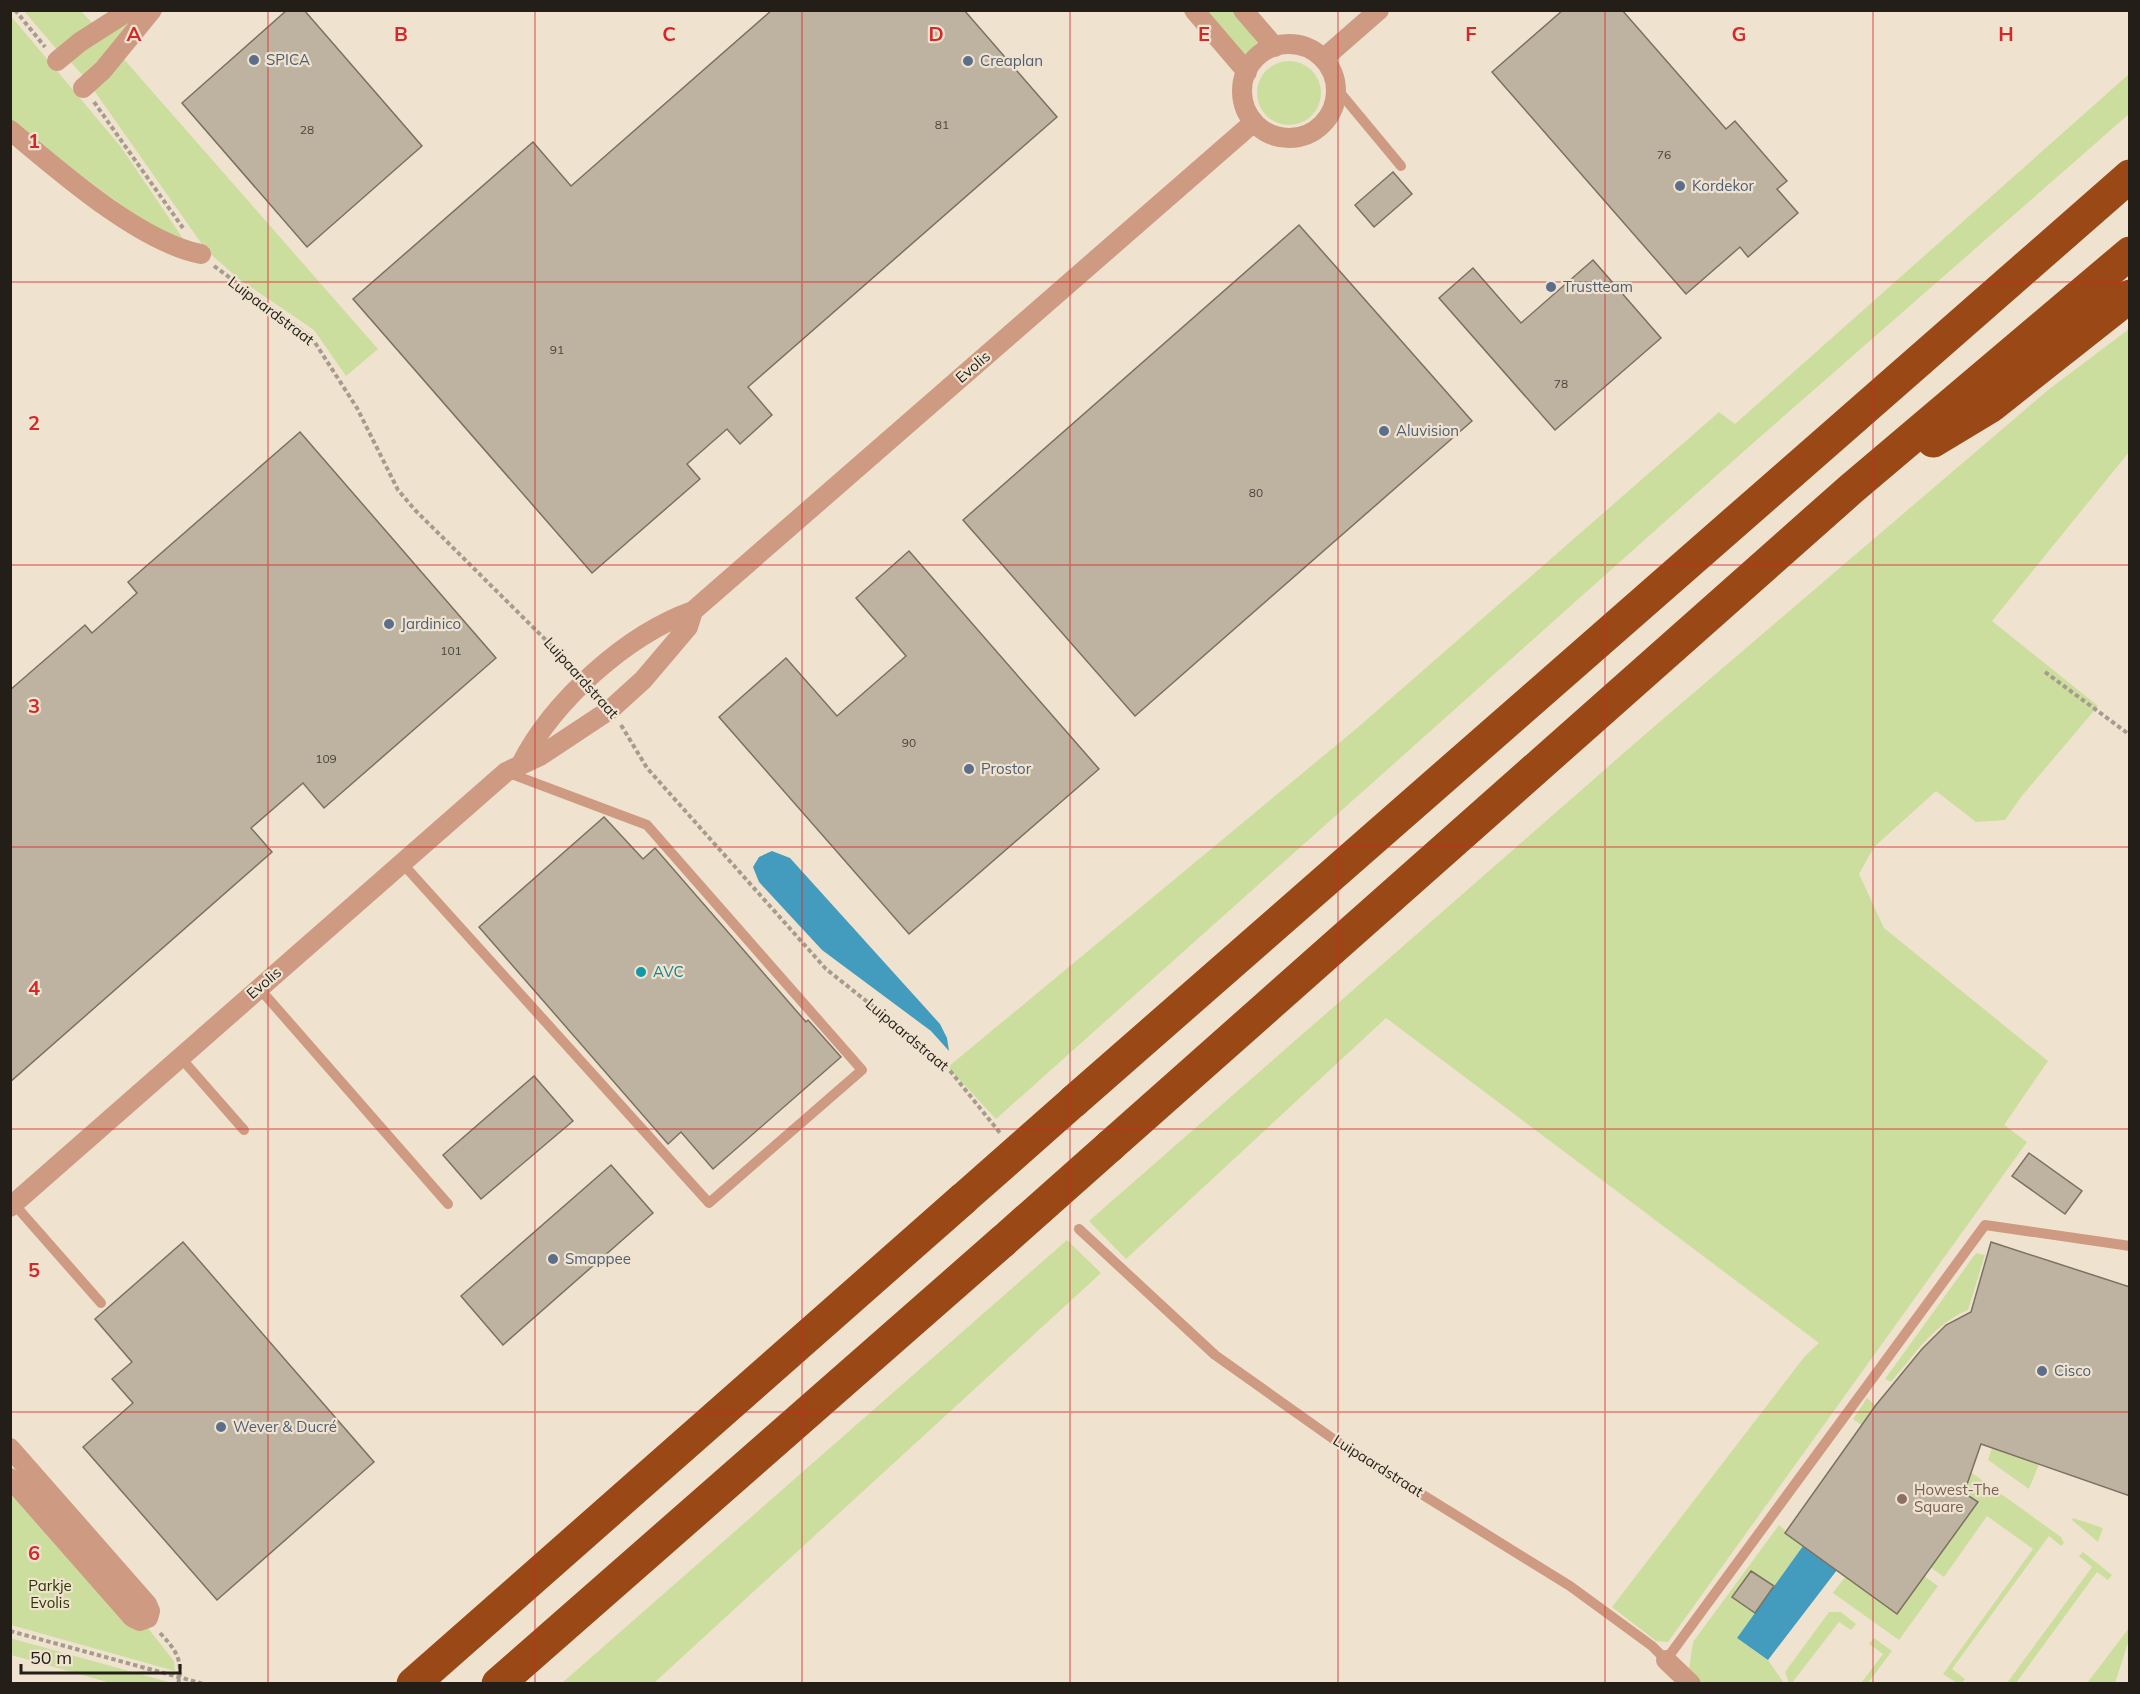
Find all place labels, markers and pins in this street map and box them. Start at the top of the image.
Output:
place label: SPICA [266,50,310,69]
place label: Creaplan [980,51,1043,70]
marker: SPICA [247,53,261,67]
marker: Creaplan [961,54,975,68]
place label: Kordekor [1692,176,1755,195]
marker: Kordekor [1673,179,1687,193]
place label: Trustteam [1563,277,1633,296]
marker: Trustteam [1544,280,1558,294]
place label: Aluvision [1396,421,1459,440]
marker: Aluvision [1377,424,1391,438]
place label: Jardinico [401,614,461,633]
marker: Jardinico [382,617,396,631]
place label: Prostor [981,759,1032,778]
marker: Prostor [962,762,976,776]
place label: AVC [653,962,684,981]
marker: AVC [634,965,648,979]
place label: Smappee [565,1249,631,1268]
marker: Smappee [546,1252,560,1266]
place label: Cisco [2054,1361,2091,1380]
marker: Cisco [2035,1364,2049,1378]
place label: Wever & Ducré [233,1417,337,1436]
marker: Wever & Ducré [214,1420,228,1434]
place label: Howest-The Square [1914,1480,1999,1516]
marker: Howest-The Square [1895,1492,1909,1506]

